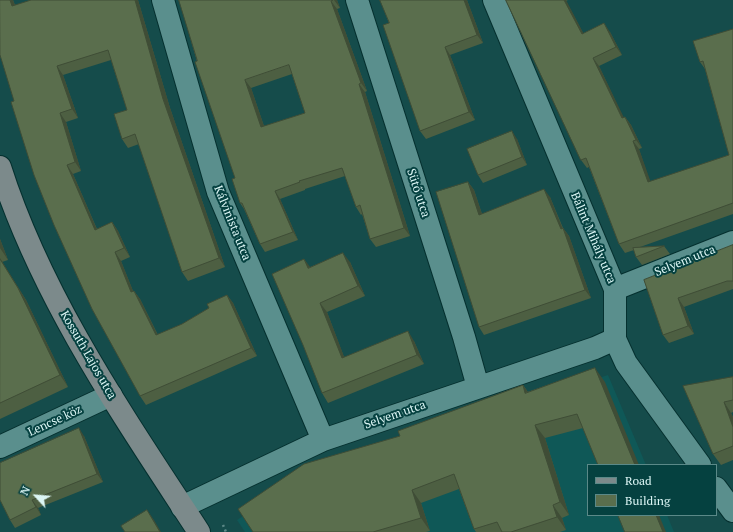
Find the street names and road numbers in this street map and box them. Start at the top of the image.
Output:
street label: Sütő utca [403,167,433,219]
street label: Kálvinista utca [210,183,254,263]
street label: Bálint Mihály utca [567,190,619,286]
street label: Selyem utca [653,242,717,280]
street label: Kossuth Lajos utca [57,308,119,402]
street label: Selyem utca [362,398,428,432]
street label: Lencse köz [26,402,84,440]

